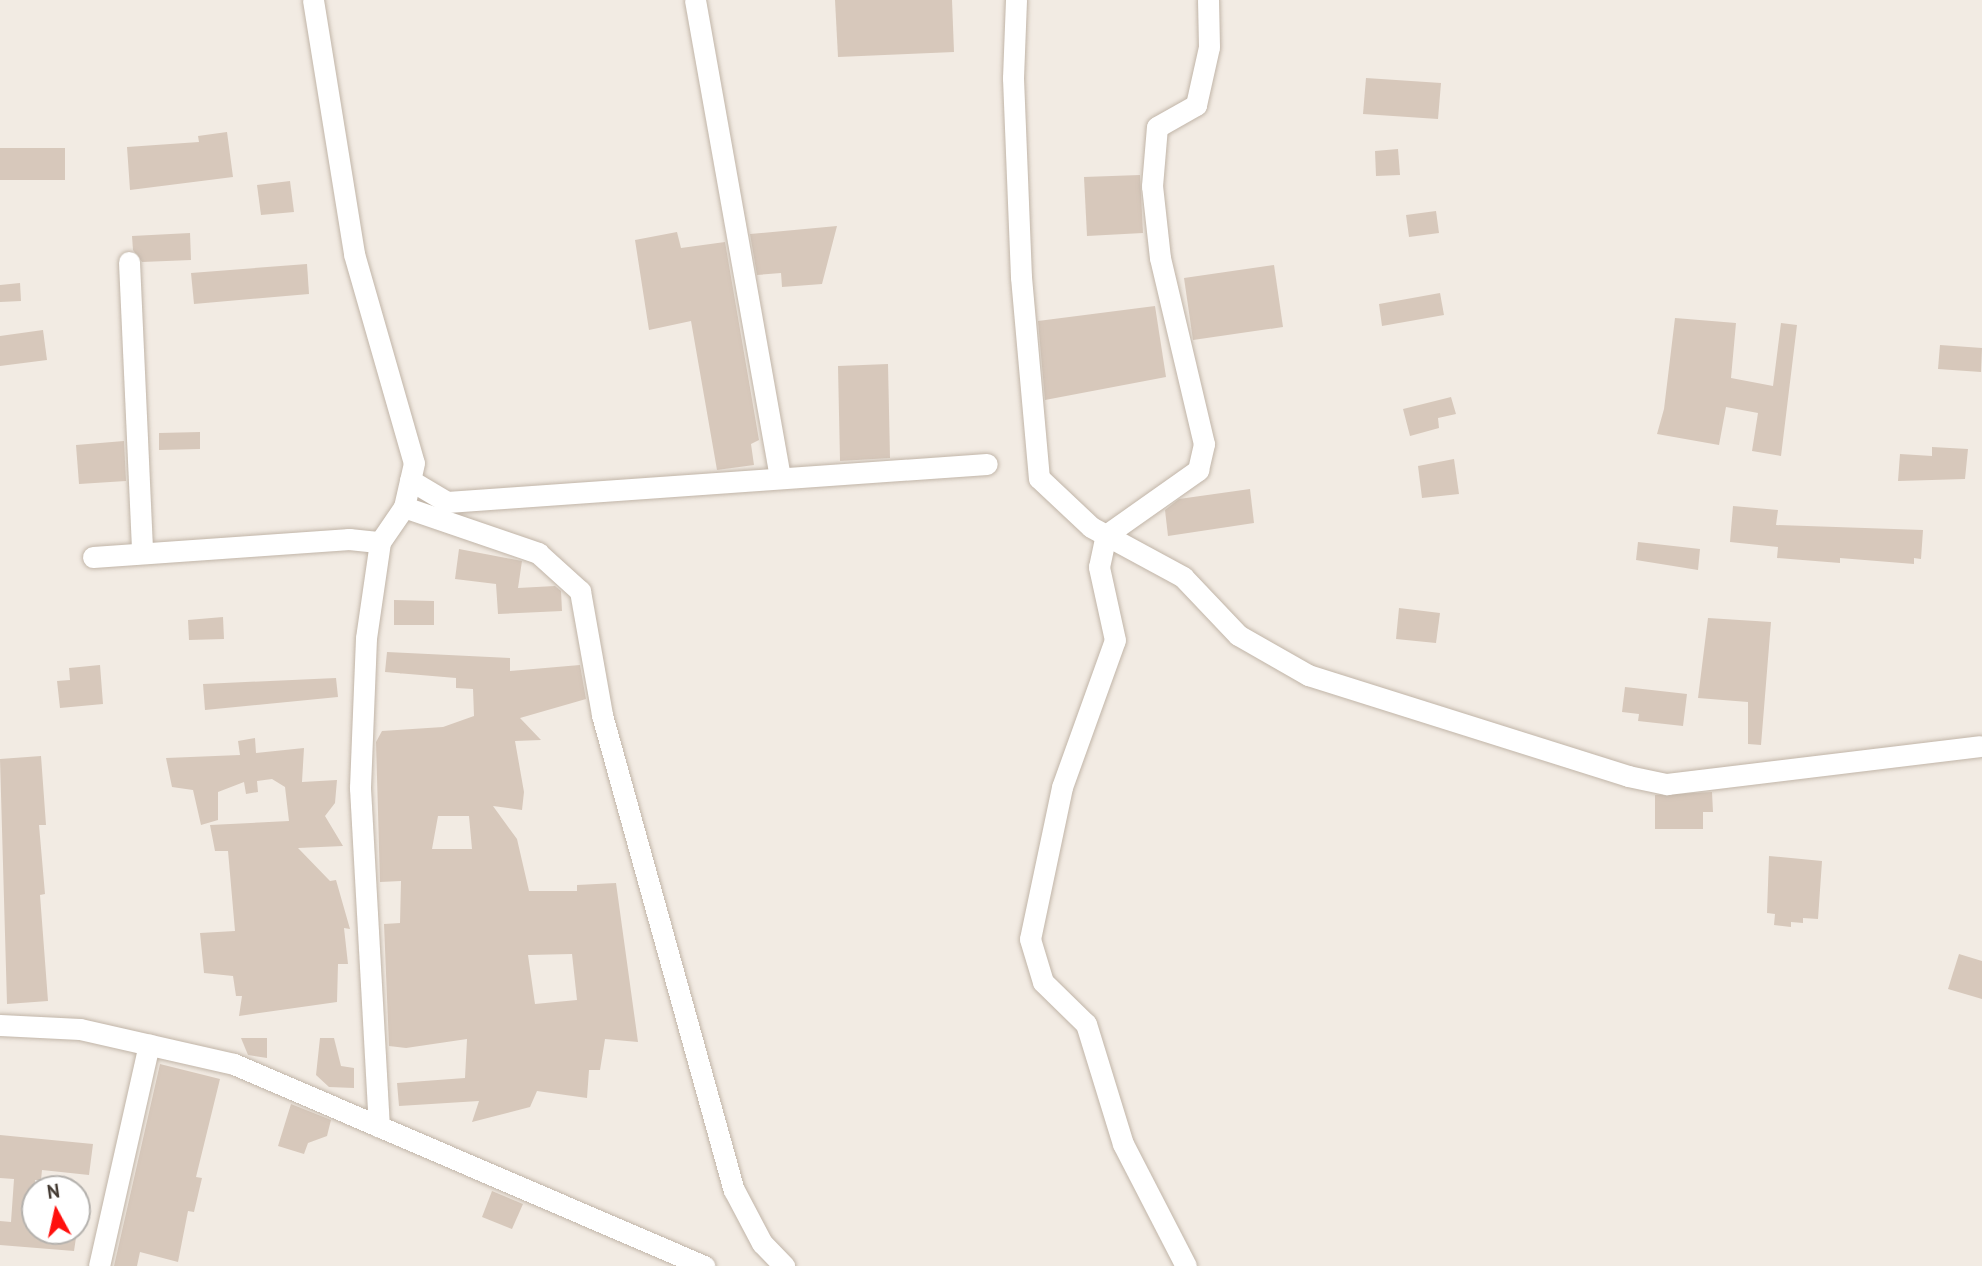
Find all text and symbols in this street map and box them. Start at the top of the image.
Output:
north arrow [21,1175,91,1245]
text: N [45,1178,61,1204]

